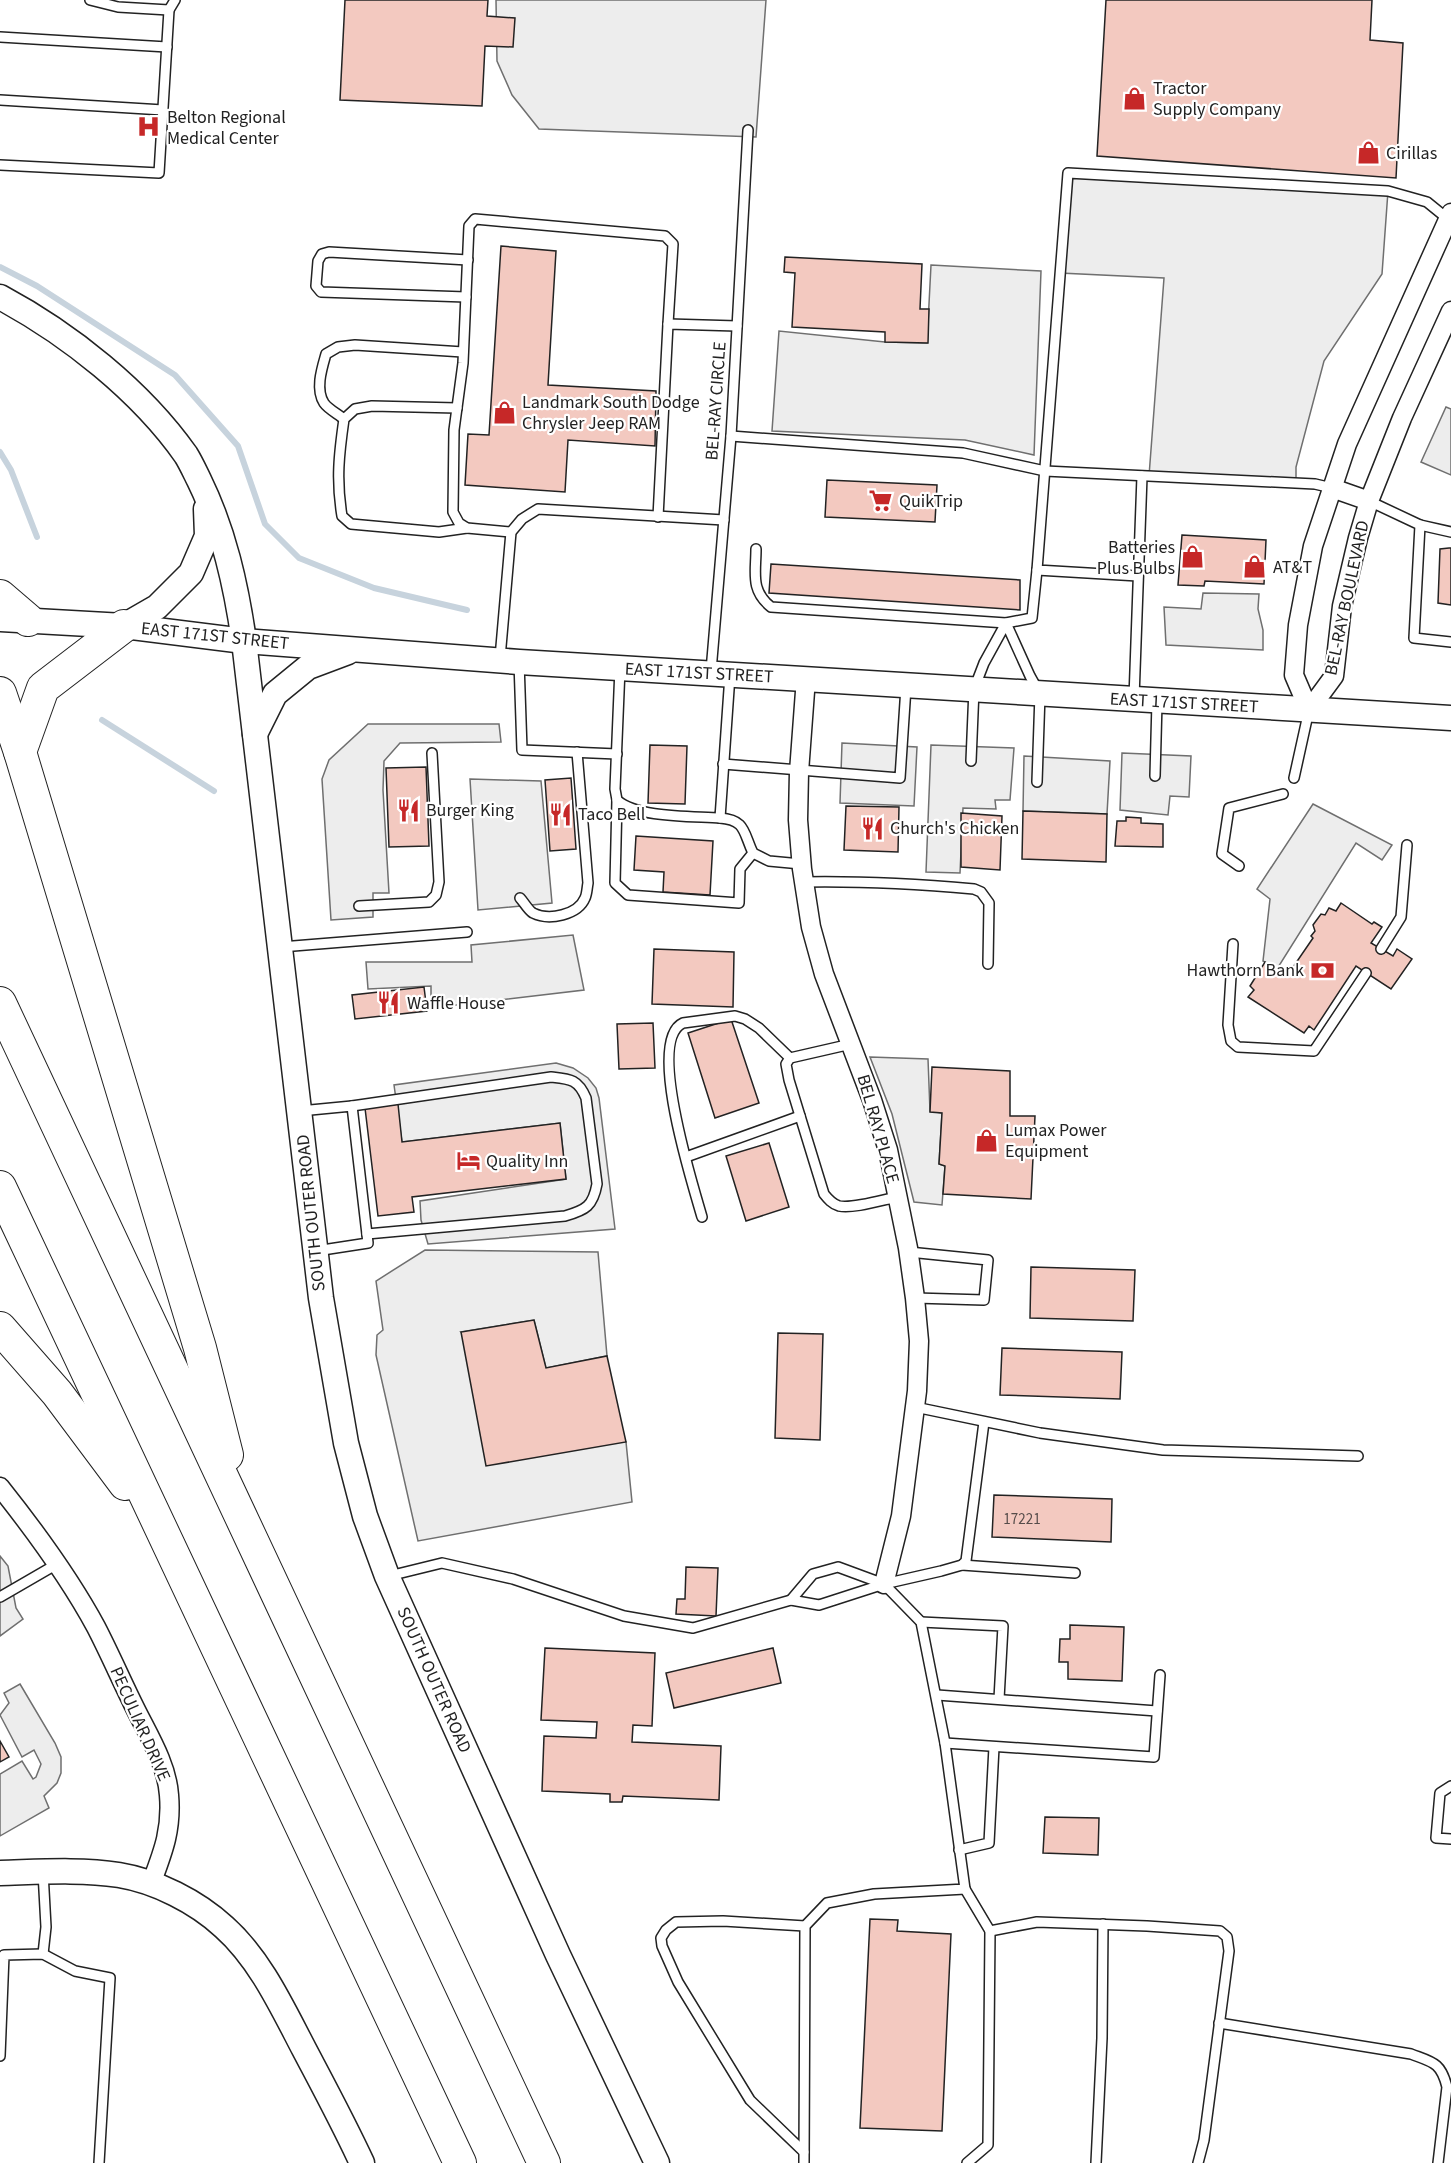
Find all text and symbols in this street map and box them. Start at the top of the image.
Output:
place label: Tractor Supply Company [1153,76,1282,122]
shop icon: Tractor Supply Company [1122,85,1148,111]
place label: Belton Regional Medical Center [167,105,286,151]
hospital icon: Belton Regional Medical Center [136,114,162,140]
shop icon: Cirillas [1355,140,1381,166]
place label: Cirillas [1386,141,1437,166]
street label: BEL-RAY CIRCLE [699,341,733,461]
place label: Landmark South Dodge Chrysler Jeep RAM [522,390,700,436]
shop icon: Landmark South Dodge Chrysler Jeep RAM [491,399,517,425]
supermarket icon: QuikTrip [868,488,894,514]
place label: QuikTrip [899,489,963,514]
street label: BEL-RAY BOULEVARD [1318,518,1376,678]
place label: Batteries Plus Bulbs [1097,535,1175,581]
shop icon: Batteries Plus Bulbs [1180,544,1206,570]
shop icon: AT&T [1242,554,1268,580]
place label: AT&T [1273,555,1312,580]
street label: EAST 171ST STREET [140,616,291,656]
street label: EAST 171ST STREET [624,657,774,689]
street label: EAST 171ST STREET [1109,687,1259,719]
restaurant icon: Burger King [395,797,421,823]
place label: Burger King [426,798,514,823]
restaurant icon: Taco Bell [547,801,573,827]
place label: Taco Bell [578,802,645,827]
restaurant icon: Church's Chicken [859,815,885,841]
place label: Church's Chicken [890,816,1019,841]
bank icon: Hawthorn Bank [1309,957,1335,983]
place label: Hawthorn Bank [1187,958,1304,983]
restaurant icon: Waffle House [376,990,402,1016]
place label: Waffle House [407,991,505,1016]
street label: BEL RAY PLACE [850,1071,906,1187]
place label: Lumax Power Equipment [1005,1118,1107,1164]
shop icon: Lumax Power Equipment [974,1127,1000,1153]
street label: SOUTH OUTER ROAD [290,1133,332,1293]
hotel icon: Quality Inn [455,1148,481,1174]
place label: Quality Inn [486,1149,568,1174]
house number: 17221 [1003,1509,1041,1530]
street label: SOUTH OUTER ROAD [391,1603,477,1757]
street label: PECULIAR DRIVE [104,1663,176,1785]

